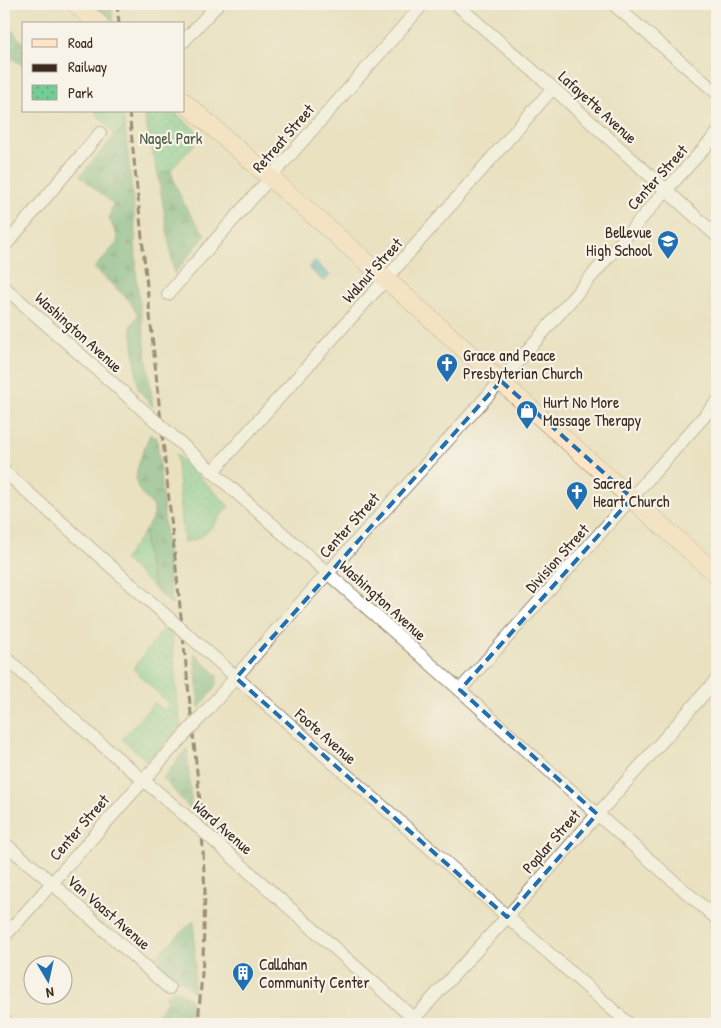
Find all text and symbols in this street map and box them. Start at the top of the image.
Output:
legend [22,22,185,112]
text: Road [68,32,93,53]
text: Railway [68,56,107,77]
street label: Lafayette Avenue [554,66,643,149]
text: Park [68,82,93,103]
street label: Retreat Street [247,99,319,177]
park label: Nagel Park [140,127,203,149]
street label: Center Street [622,139,693,215]
place label: Bellevue High School [586,221,653,261]
school or university icon: Bellevue High School [656,229,680,260]
street label: Walnut Street [337,232,407,307]
street label: Washington Avenue [31,287,128,378]
place label: Grace and Peace Presbyterian Church [463,344,583,384]
church icon: Grace and Peace Presbyterian Church [435,352,459,383]
place label: Hurt No More Massage Therapy [543,391,641,431]
shop icon: Hurt No More Massage Therapy [515,399,539,430]
place label: Sacred Heart Church [593,472,670,512]
church icon: Sacred Heart Church [565,480,589,511]
street label: Center Street [314,487,385,563]
street label: Division Street [520,518,594,597]
street label: Washington Avenue [335,555,432,646]
street label: Foote Avenue [290,702,362,769]
street label: Center Street [44,789,114,865]
street label: Ward Avenue [188,795,258,860]
street label: Poplar Street [517,804,585,878]
street label: Van Voast Avenue [63,870,156,955]
place label: Callahan Community Center [259,953,370,993]
north arrow [22,956,72,1006]
building icon: Callahan Community Center [231,961,255,992]
text: N [44,983,55,1003]

